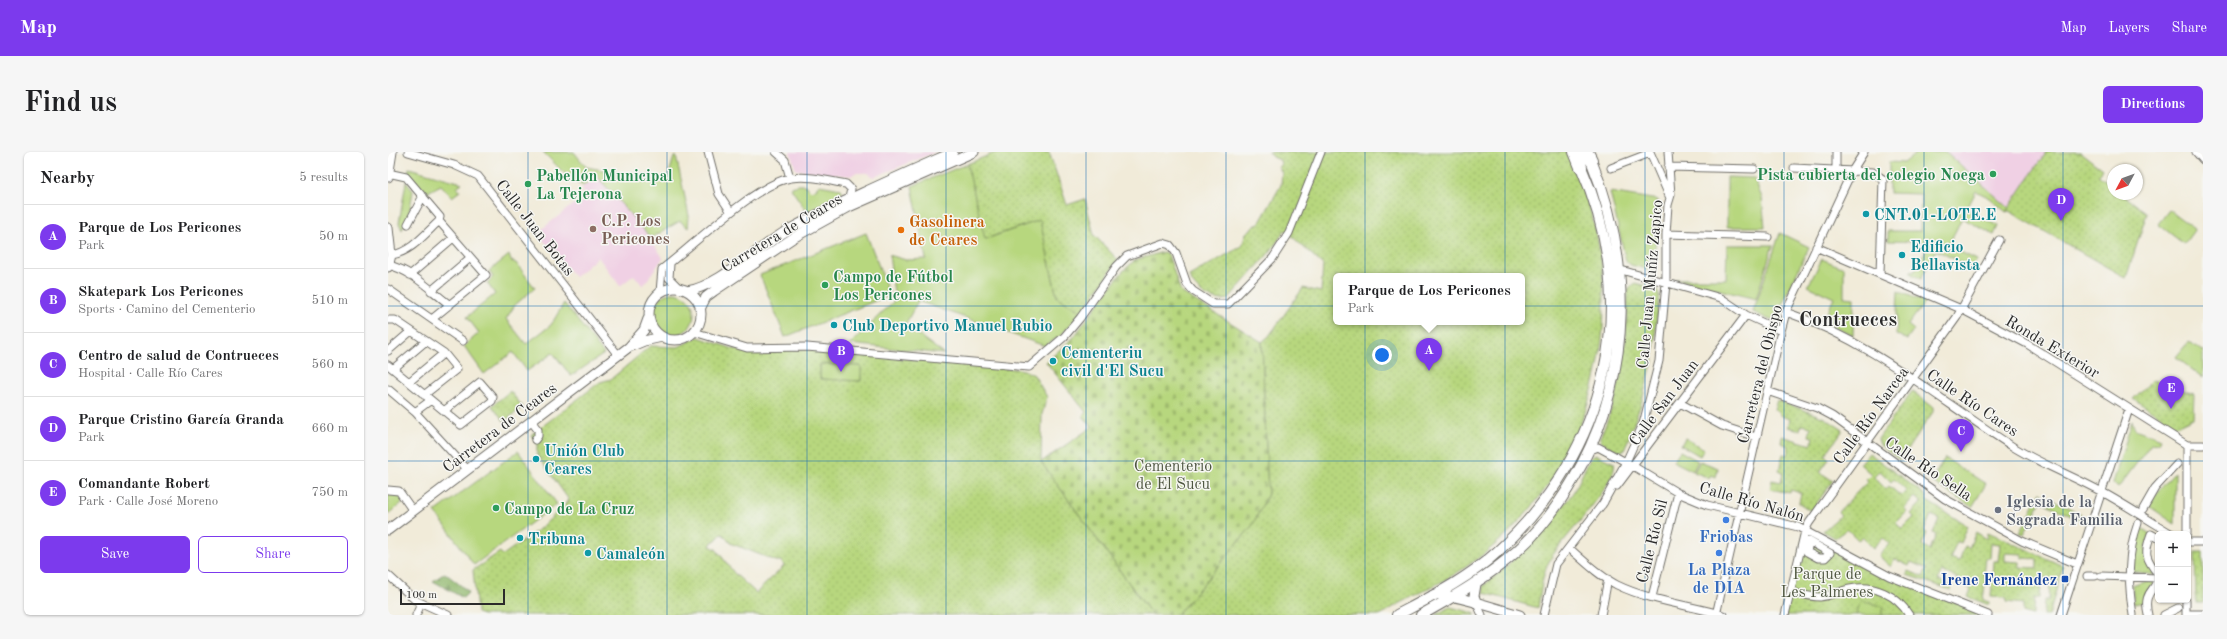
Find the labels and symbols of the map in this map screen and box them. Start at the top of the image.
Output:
north arrow [2107,164,2143,200]
place label: Pista cubierta del colegio Noega [1757,168,1985,184]
place label: Pabellón Municipal La Tejerona [536,169,673,203]
marker: Pista cubierta del colegio Noega [1988,169,1998,179]
street label: Calle Juan Botas [492,177,577,279]
marker: Pabellón Municipal La Tejerona [523,179,533,189]
pin: D [2048,188,2074,221]
street label: Carretera de Ceares [719,191,845,276]
street label: Calle Juan Muñíz Zapico [1636,199,1666,369]
place label: CNT.01-LOTE.E [1874,208,1996,224]
marker: CNT.01-LOTE.E [1861,209,1871,219]
place label: C.P. Los Pericones [601,214,670,248]
place label: Gasolinera de Ceares [909,215,985,249]
marker: C.P. Los Pericones [588,224,598,234]
marker: Gasolinera de Ceares [896,225,906,235]
place label: Edificio Bellavista [1910,240,1980,274]
marker: Edificio Bellavista [1897,250,1907,260]
place label: Campo de Fútbol Los Pericones [833,270,953,304]
marker: Campo de Fútbol Los Pericones [820,280,830,290]
street label: Carretera del Obispo [1736,303,1786,446]
district label: Contrueces [1799,311,1897,331]
street label: Ronda Exterior [2002,313,2102,382]
place label: Club Deportivo Manuel Rubio [842,319,1053,335]
marker: Club Deportivo Manuel Rubio [829,320,839,330]
pin: A [1416,338,1442,371]
pin: B [828,339,854,372]
your location [1372,345,1392,365]
place label: Cementeriu civil d'El Sucu [1061,346,1164,380]
marker: Cementeriu civil d'El Sucu [1048,356,1058,366]
street label: Calle San Juan [1627,357,1702,449]
street label: Calle Río Narcea [1831,364,1912,468]
street label: Calle Río Cares [1923,364,2023,440]
pin: E [2158,376,2184,409]
street label: Carretera de Ceares [440,381,560,477]
pin: C [1948,419,1974,452]
street label: Calle Río Sella [1881,435,1974,505]
place label: Unión Club Ceares [544,444,625,478]
marker: Unión Club Ceares [531,454,541,464]
park label: Cementerio de El Sucu [1134,459,1212,493]
street label: Calle Río Nalón [1697,480,1806,526]
place label: Iglesia de la Sagrada Familia [2006,495,2123,529]
street label: Calle Río Sil [1635,498,1671,585]
place label: Campo de La Cruz [504,502,634,518]
marker: Campo de La Cruz [491,503,501,513]
marker: Iglesia de la Sagrada Familia [1993,505,2003,515]
marker: Friobas [1721,515,1731,525]
place label: Friobas [1699,530,1753,546]
place label: Tribuna [528,532,585,548]
marker: Tribuna [515,533,525,543]
place label: Camaleón [596,547,665,563]
marker: Camaleón [583,548,593,558]
marker: La Plaza de DIA [1714,548,1724,558]
place label: La Plaza de DIA [1687,563,1751,597]
park label: Parque de Les Palmeres [1781,567,1873,601]
place label: Irene Fernández [1941,573,2057,589]
marker: Irene Fernández [2060,574,2070,584]
scale bar [400,587,505,606]

